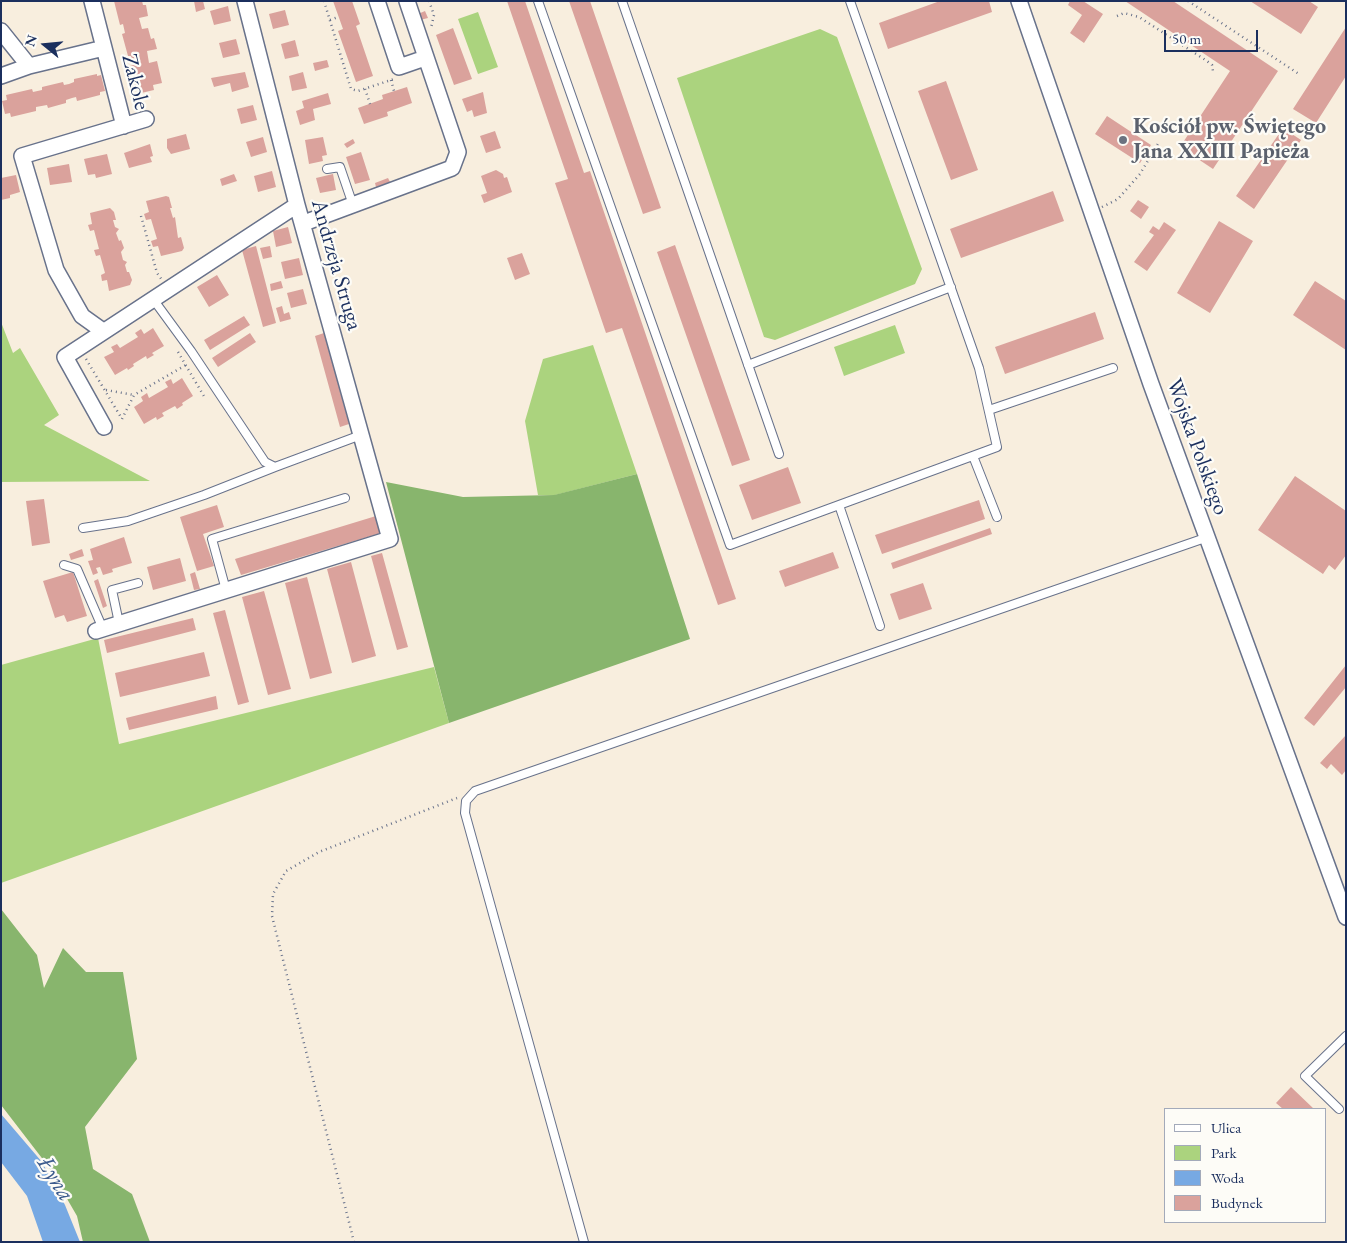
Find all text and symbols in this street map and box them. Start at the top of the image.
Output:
north arrow [20,20,70,70]
scale bar [1167,20,1261,52]
text: 50 m [1172,29,1201,48]
text: N [20,33,41,49]
street label: Zakole [115,51,155,113]
place label: Kościół pw. Świętego Jana XXIII Papieża [1133,114,1326,165]
marker: Kościół pw. Świętego Jana XXIII Papieża [1117,134,1129,146]
street label: Andrzeja Struga [305,197,367,333]
street label: Wojska Polskiego [1160,375,1234,519]
legend [1164,1108,1327,1223]
text: Ulica [1211,1118,1241,1137]
text: Park [1211,1143,1237,1162]
water label: Łyna [30,1151,80,1207]
text: Woda [1211,1168,1244,1187]
text: Budynek [1211,1193,1263,1212]

